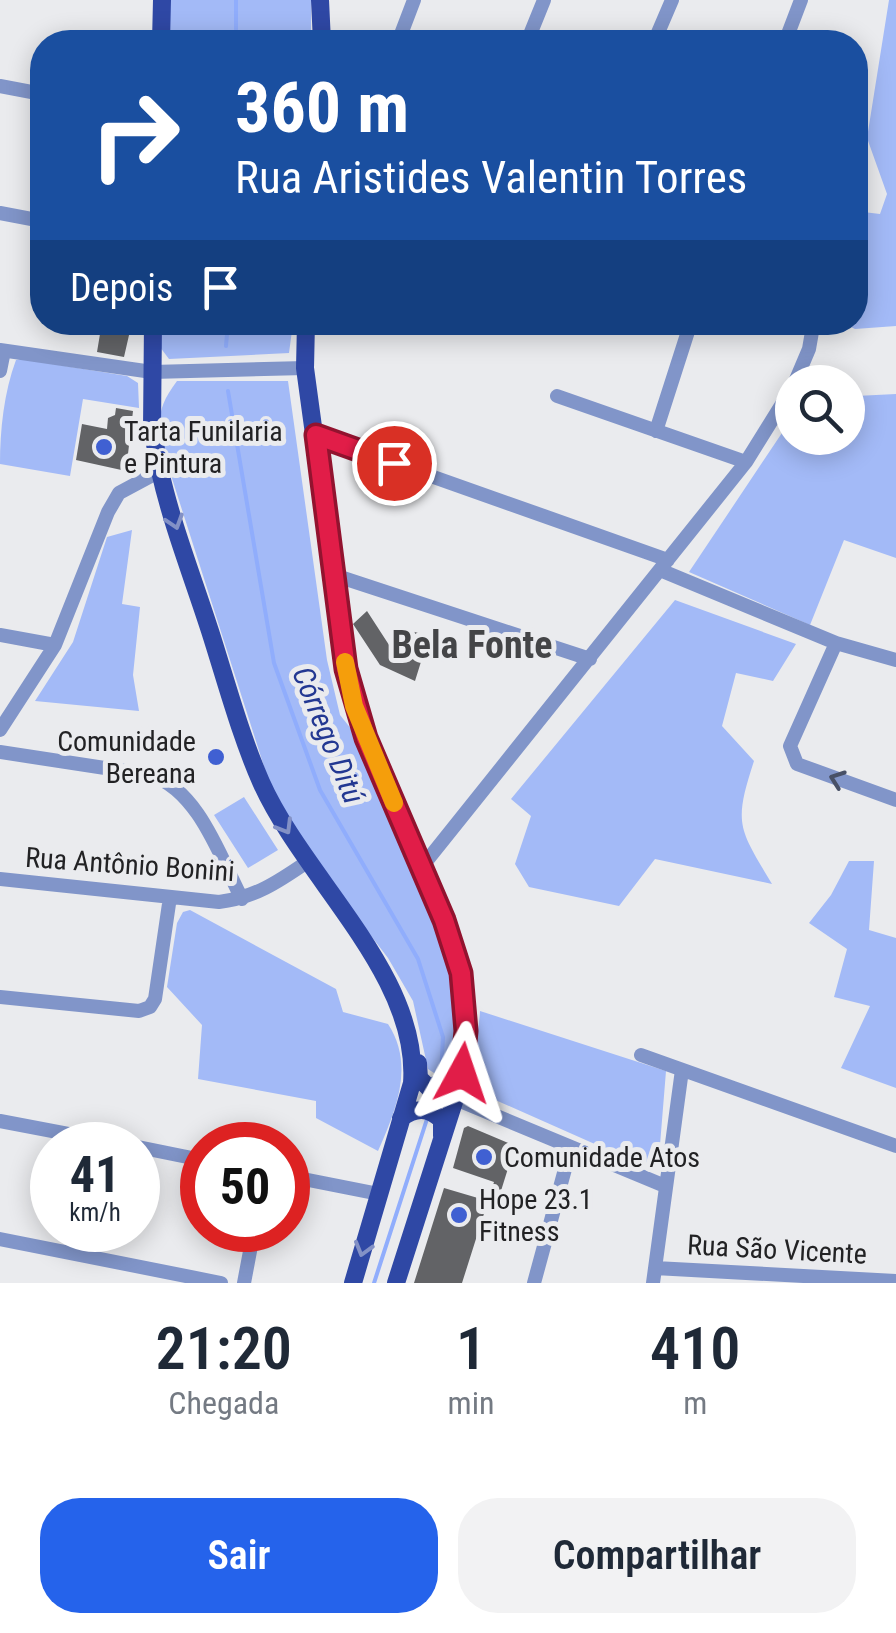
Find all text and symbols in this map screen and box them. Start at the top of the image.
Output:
text: 360 m [235,67,409,149]
icon: right [70,70,200,200]
text: Rua Aristides Valentin Torres [235,151,747,204]
icon: arrive [193,260,248,315]
text: Depois [70,266,173,310]
map controls [775,365,865,455]
button: search [775,365,865,455]
place label: Tarta Funilaria e Pintura [124,415,283,480]
pin [352,421,437,506]
marker: Tarta Funilaria e Pintura [93,436,115,458]
icon: arrive [367,436,422,491]
one-way arrow [163,513,183,530]
district label: Bela Fonte [392,623,552,667]
water label: Córrego Ditú [285,662,372,808]
place label: Comunidade Bereana [57,725,196,790]
marker: Comunidade Bereana [205,746,227,768]
one-way arrow [830,770,847,791]
one-way arrow [273,816,292,834]
street label: Rua Antônio Bonini [24,841,236,888]
position arrow [410,1021,514,1125]
speed limit sign: 50 [180,1122,310,1252]
place label: Comunidade Atos [504,1141,700,1174]
text: 41 [70,1146,120,1204]
marker: Comunidade Atos [473,1146,495,1168]
place label: Hope 23.1 Fitness [479,1183,593,1248]
text: km/h [69,1198,121,1227]
marker: Hope 23.1 Fitness [448,1204,470,1226]
street label: Rua São Vicente [686,1228,868,1271]
one-way arrow [353,1239,374,1257]
text: 21:20 [155,1313,292,1384]
text: 1 [456,1313,486,1384]
text: 410 [650,1313,740,1384]
text: Chegada [168,1384,279,1422]
text: min [448,1384,494,1422]
text: m [683,1384,707,1422]
button: Sair [40,1498,438,1613]
button: Compartilhar [458,1498,856,1613]

